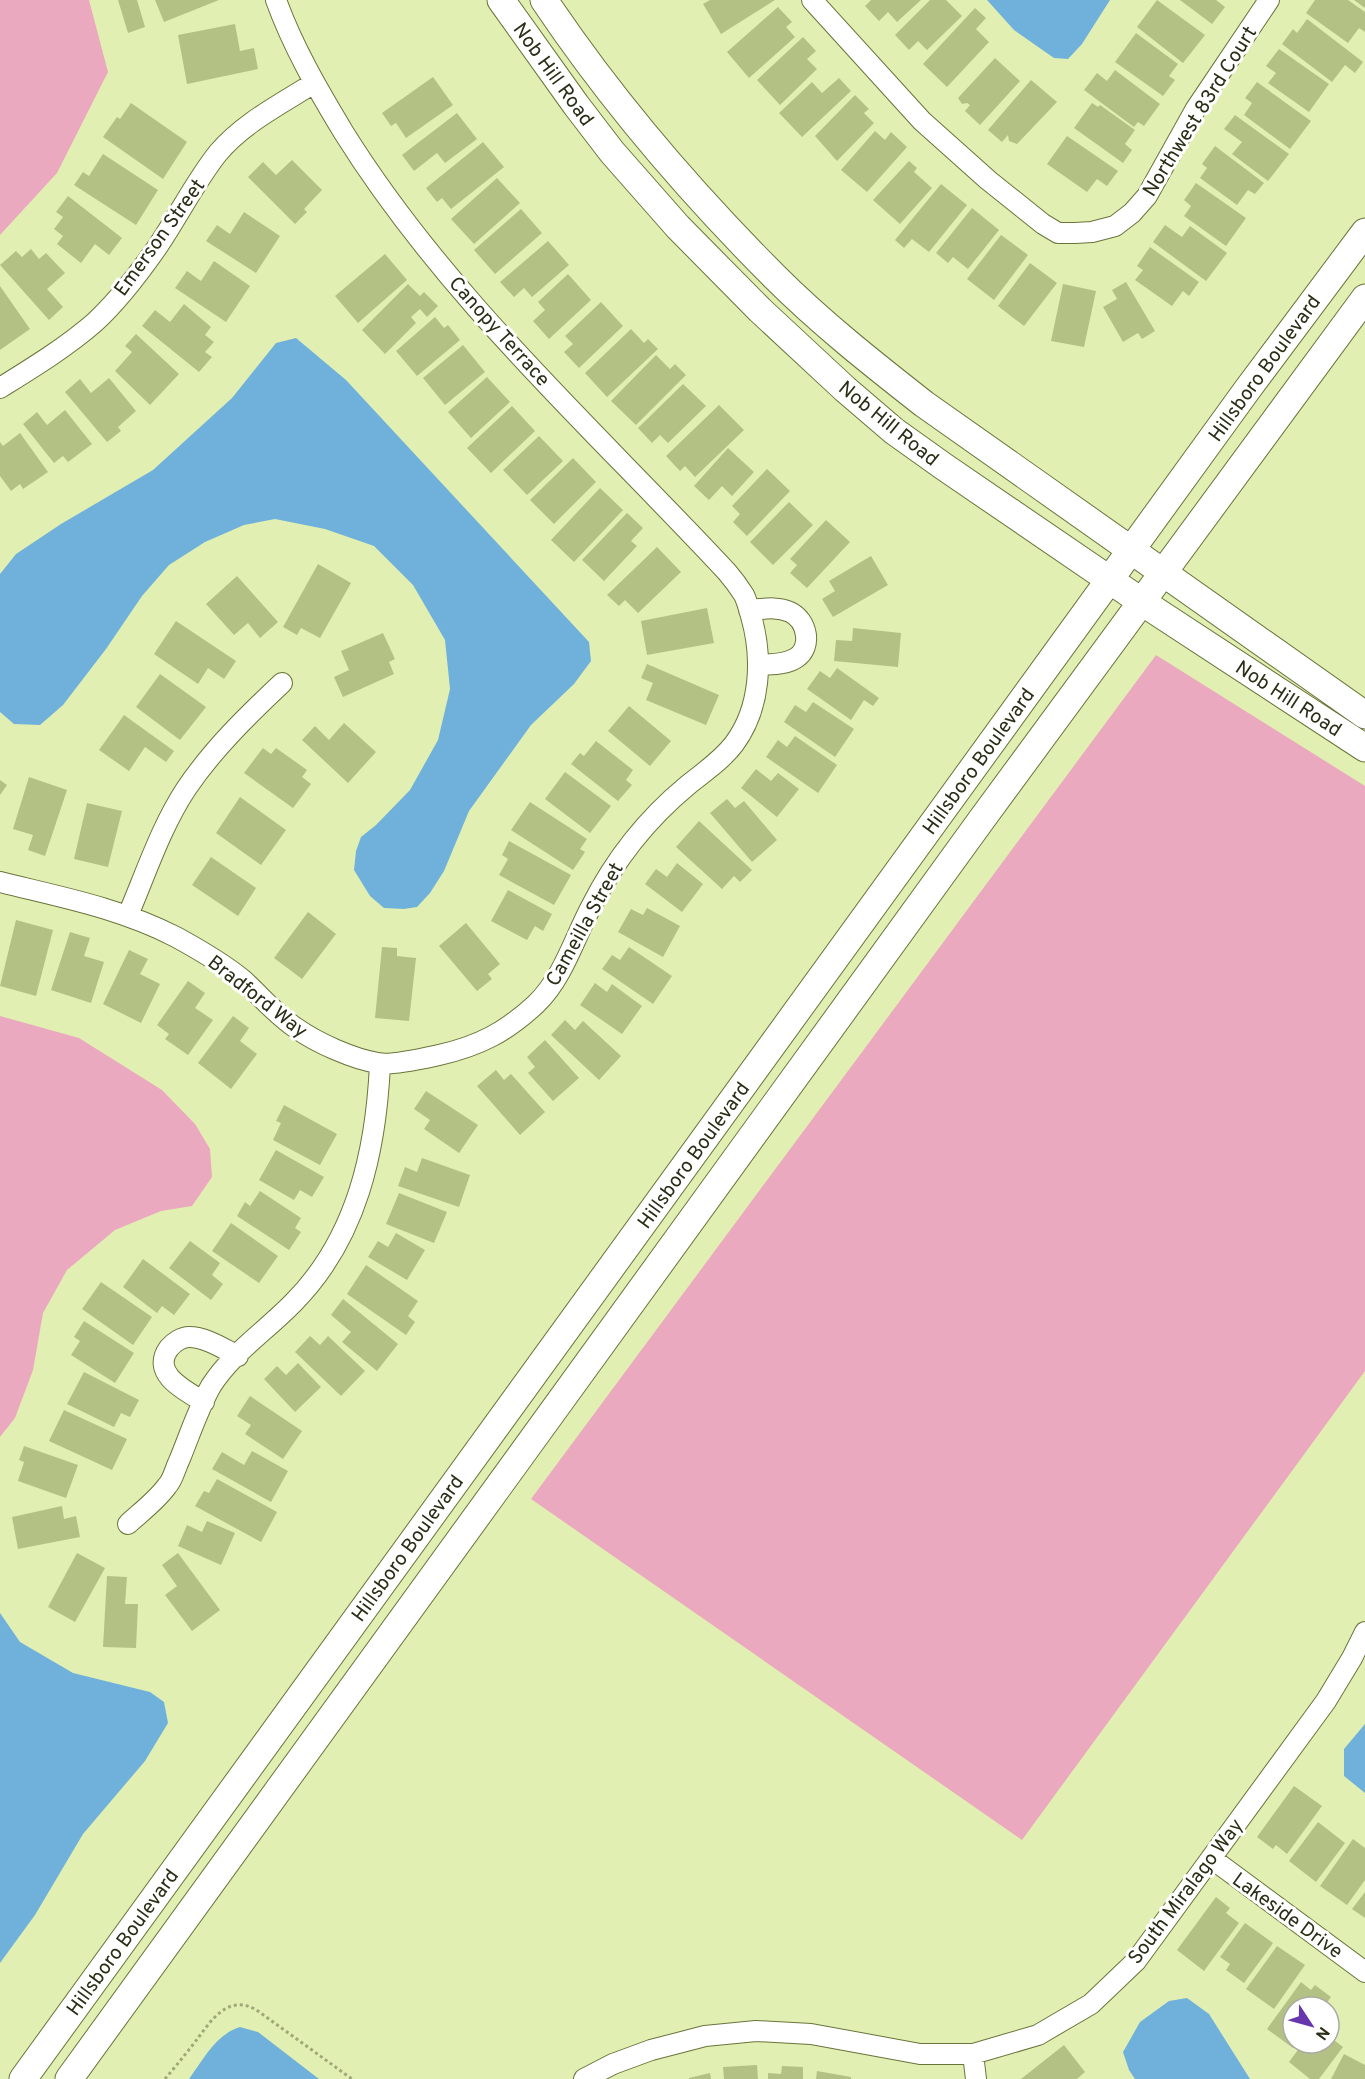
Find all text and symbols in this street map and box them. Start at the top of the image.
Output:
street label: Nob Hill Road [506,18,599,132]
street label: Northwest 83rd Court [1138,22,1264,202]
street label: Emerson Street [109,174,212,302]
street label: Canopy Terrace [442,272,555,393]
street label: Hillsboro Boulevard [1204,291,1328,448]
street label: Nob Hill Road [832,376,943,473]
street label: Nob Hill Road [1230,656,1346,744]
street label: Hillsboro Boulevard [918,684,1042,841]
street label: Cameilla Street [541,859,630,991]
street label: Bradford Way [201,950,312,1045]
street label: Hillsboro Boulevard [633,1078,757,1235]
street label: Hillsboro Boulevard [347,1471,471,1628]
street label: South Miralago Way [1123,1814,1250,1970]
street label: Hillsboro Boulevard [62,1865,186,2022]
street label: Lakeside Drive [1226,1868,1347,1966]
north arrow [1281,1995,1341,2055]
text: N [1310,2022,1333,2043]

